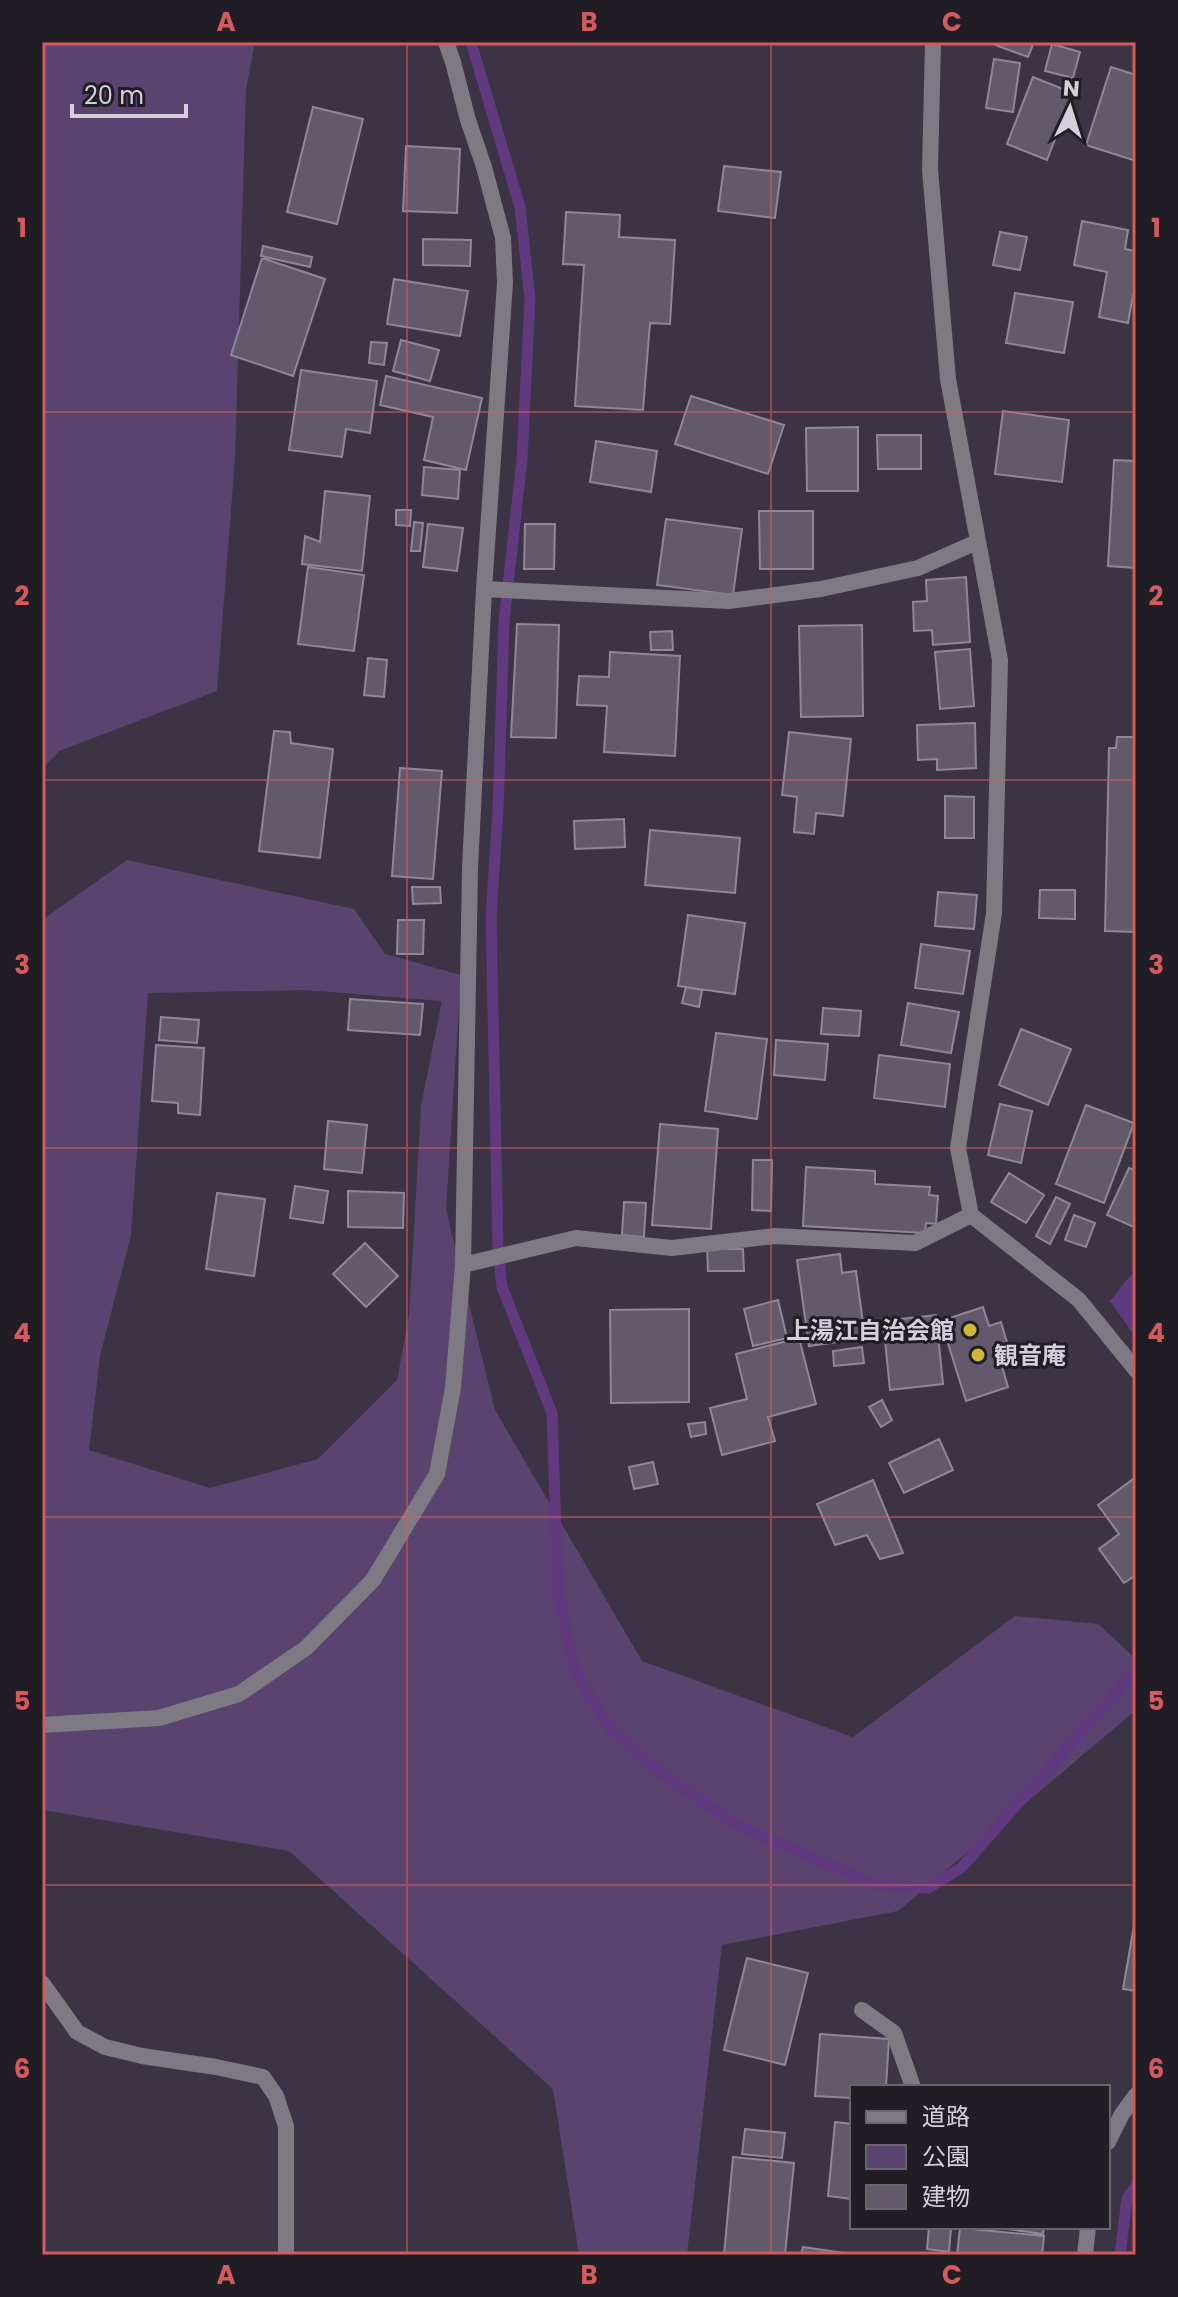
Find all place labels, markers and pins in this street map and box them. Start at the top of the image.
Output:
place label: 上湯江自治会館 [786,1314,954,1347]
marker: 上湯江自治会館 [961,1321,979,1339]
place label: 観音庵 [994,1339,1066,1372]
marker: 観音庵 [969,1346,987,1364]

